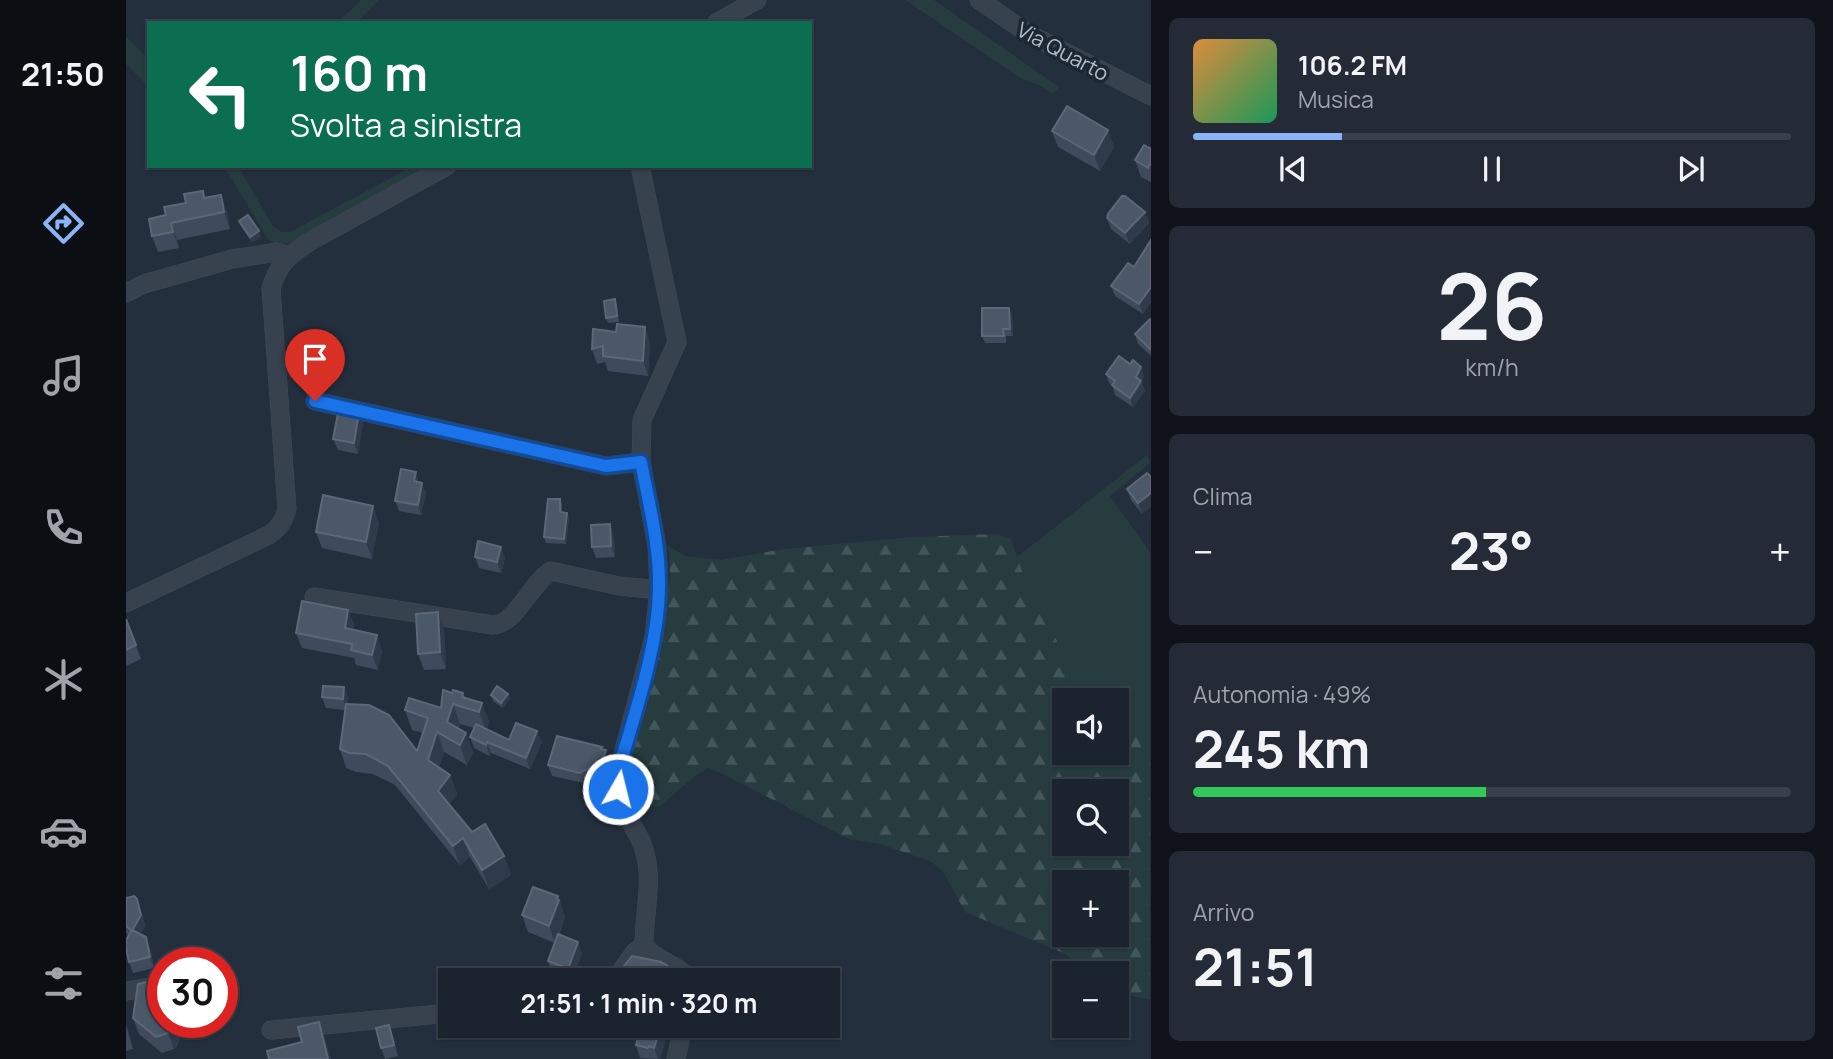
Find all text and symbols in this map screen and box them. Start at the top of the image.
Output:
street label: Via Quarto [1012,15,1114,87]
text: 160 m [290,39,428,106]
text: 106.2 FM [1298,47,1407,83]
icon: left [175,49,266,140]
text: 21:50 [21,52,105,96]
text: Musica [1298,83,1374,115]
text: Svolta a sinistra [290,103,522,147]
icon: previous [1274,150,1312,188]
icon: pause [1473,150,1511,188]
icon: next [1672,150,1710,188]
icon: directions [39,199,88,248]
text: 26 [1437,243,1547,367]
pin [285,329,345,401]
icon: arrive [296,340,334,378]
icon: music [39,351,88,400]
text: km/h [1465,351,1519,383]
text: Clima [1193,480,1252,512]
icon: phone [39,503,88,552]
text: 23° [1449,515,1534,586]
text: − [1193,525,1214,577]
text: + [1769,525,1791,577]
icon: climate [39,655,88,704]
text: Autonomia · 49% [1193,678,1371,710]
map controls [1052,688,1129,1038]
button: sound [1052,688,1129,765]
text: 245 km [1193,713,1370,784]
position arrow [581,752,655,826]
button: search [1052,779,1129,856]
icon: car [39,807,88,856]
button: + [1052,870,1129,947]
text: Arrivo [1193,896,1254,928]
text: 21:51 [1193,931,1318,1002]
speed limit sign: 30 [147,947,238,1038]
icon: filters [39,959,88,1008]
button: − [1052,961,1129,1038]
text: 21:51 · 1 min · 320 m [521,985,757,1021]

